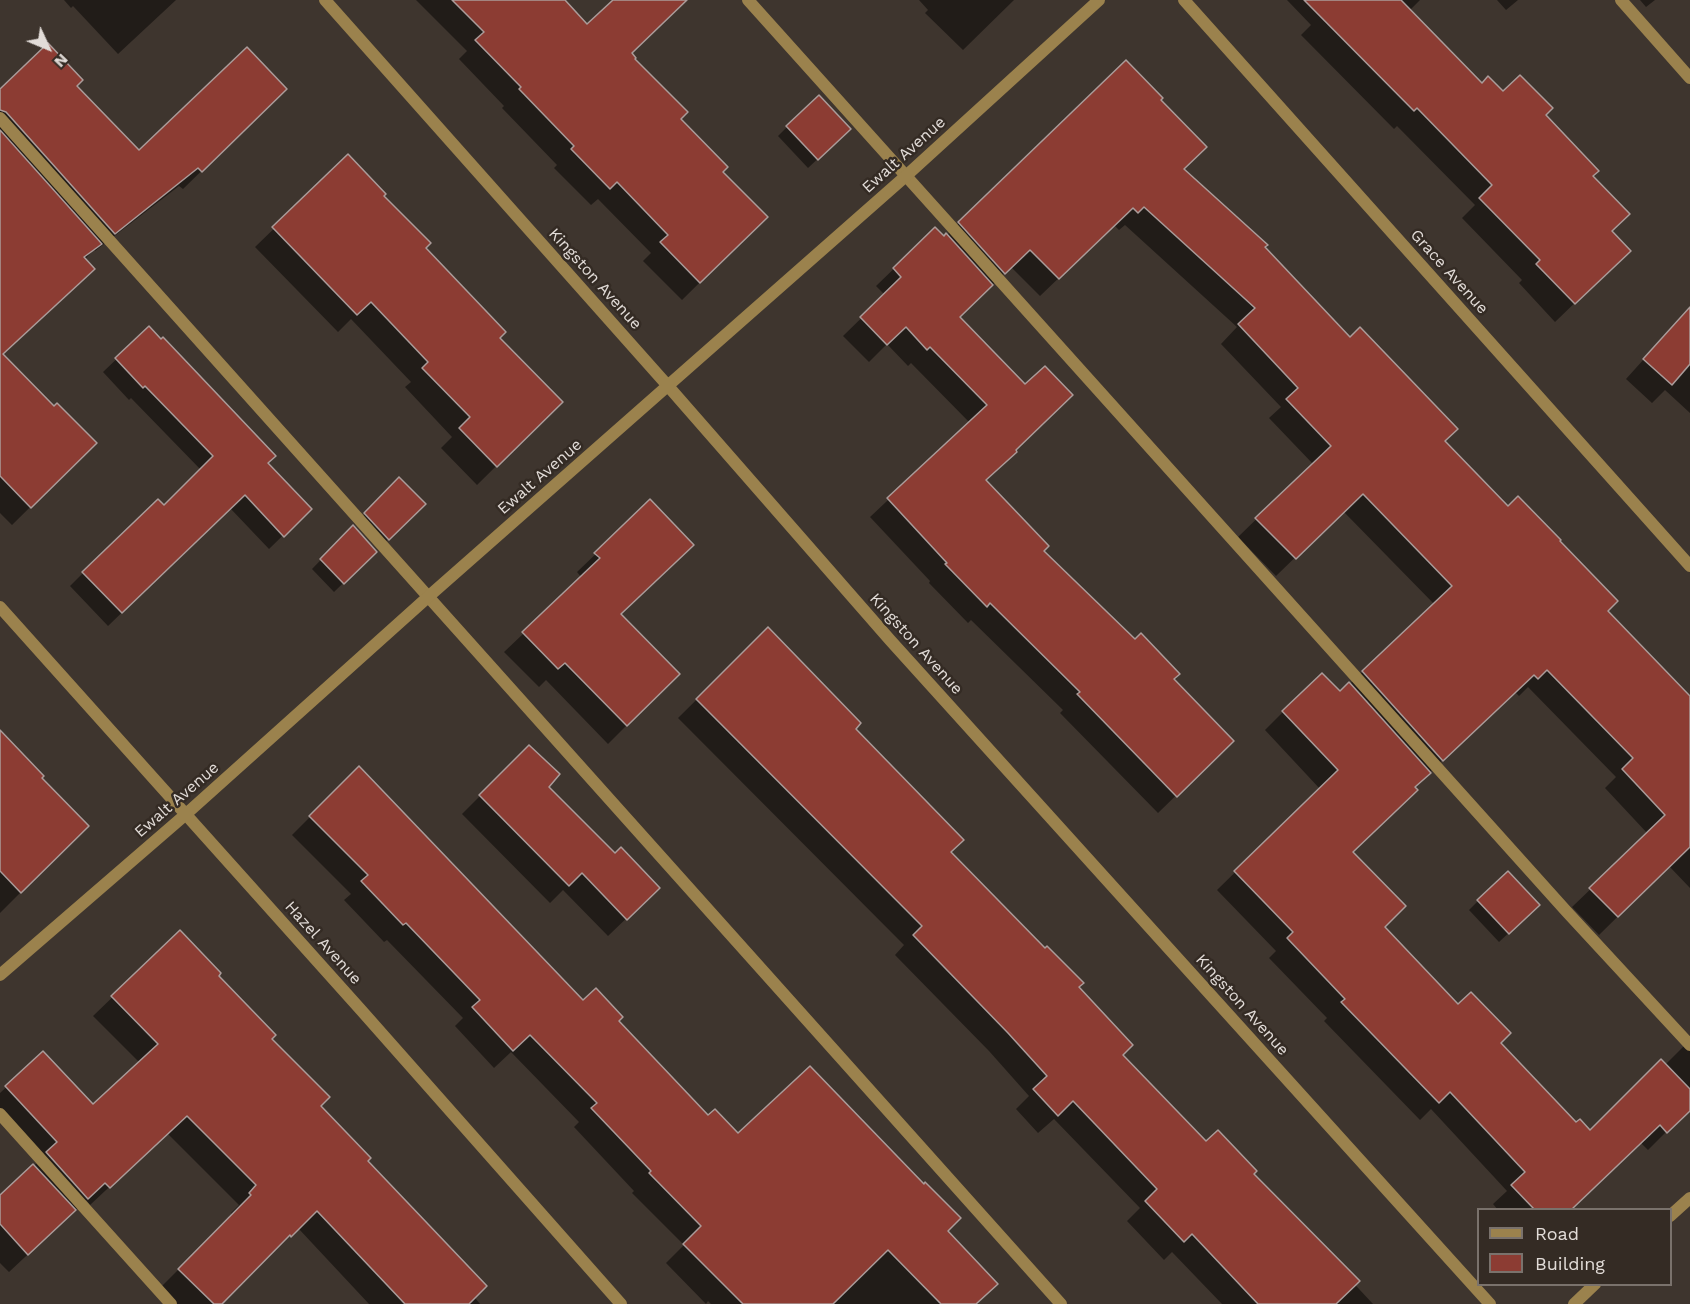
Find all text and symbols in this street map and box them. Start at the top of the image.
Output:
north arrow [18,18,78,78]
text: N [50,50,72,72]
street label: Ewalt Avenue [858,113,950,197]
street label: Kingston Avenue [544,224,646,334]
street label: Grace Avenue [1406,226,1492,318]
street label: Ewalt Avenue [494,435,586,519]
street label: Kingston Avenue [865,589,967,699]
street label: Ewalt Avenue [131,758,223,842]
street label: Hazel Avenue [281,897,365,989]
street label: Kingston Avenue [1191,950,1293,1060]
legend [1477,1208,1672,1286]
text: Road [1535,1223,1579,1244]
text: Building [1535,1253,1605,1274]

